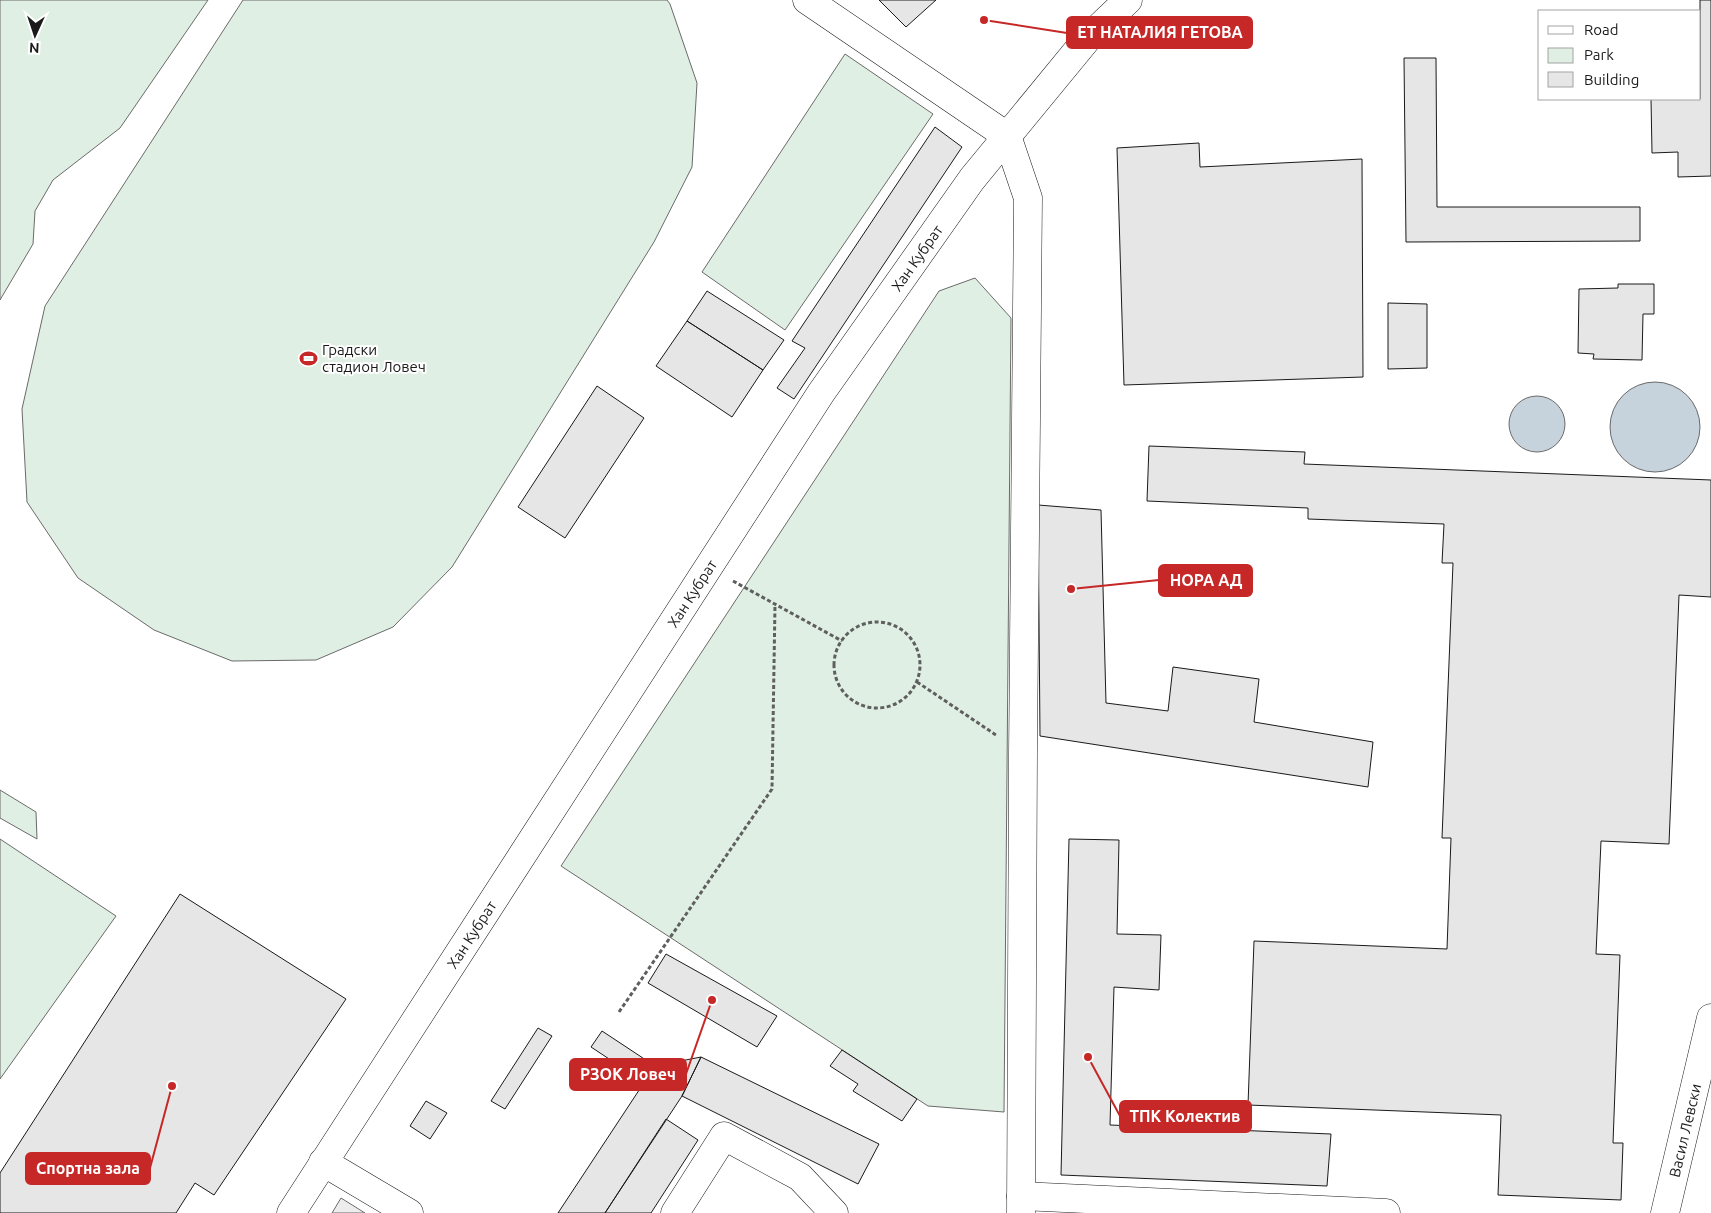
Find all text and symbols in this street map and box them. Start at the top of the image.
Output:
north arrow [10,10,60,60]
legend [1538,10,1701,100]
callout: ЕТ НАТАЛИЯ ГЕТОВА [1067,17,1252,48]
text: Road [1584,21,1619,38]
text: ЕТ НАТАЛИЯ ГЕТОВА [1077,23,1244,41]
text: N [29,40,40,56]
text: Park [1584,46,1614,63]
text: Building [1584,71,1639,88]
street label: Хан Кубрат [887,221,946,294]
place label: Градски стадион Ловеч [322,341,426,375]
sports icon: Градски стадион Ловеч [298,348,318,368]
street label: Хан Кубрат [664,556,720,630]
callout: НОРА АД [1159,565,1252,596]
text: НОРА АД [1170,571,1243,589]
street label: Хан Кубрат [443,897,499,971]
callout: РЗОК Ловеч [570,1059,686,1090]
text: РЗОК Ловеч [580,1065,676,1083]
street label: Васил Левски [1665,1082,1704,1179]
callout: ТПК Колектив [1120,1101,1251,1132]
text: ТПК Колектив [1130,1107,1240,1125]
callout: Спортна зала [26,1153,150,1184]
text: Спортна зала [36,1159,140,1177]

